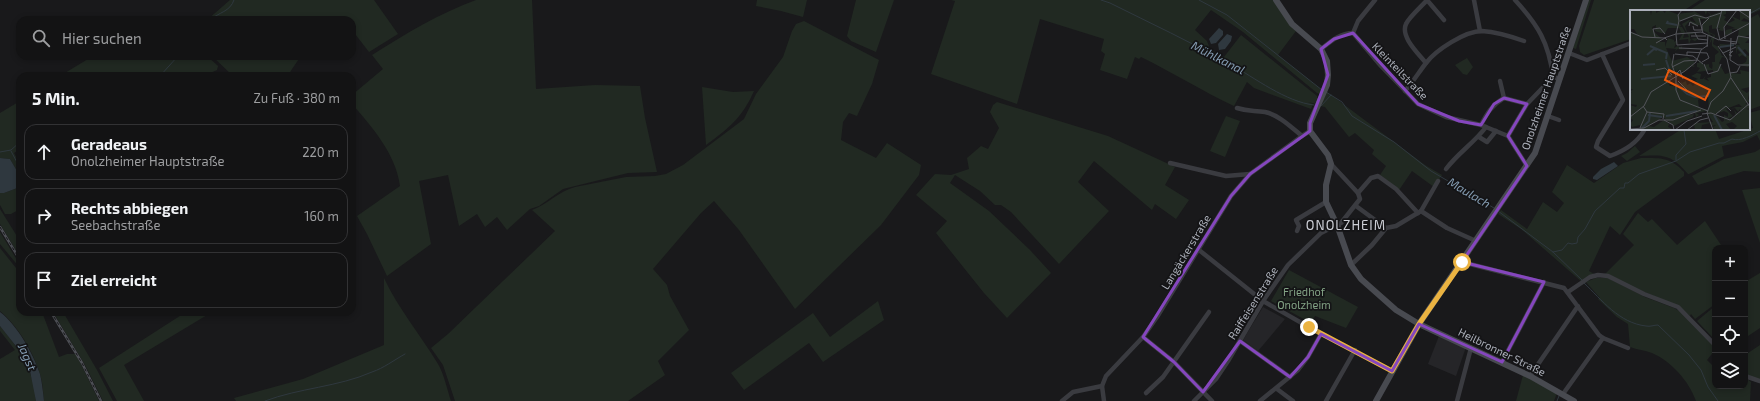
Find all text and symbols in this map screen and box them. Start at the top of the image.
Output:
inset map [1630,10,1750,130]
search box [16,16,356,60]
street label: Onolzheimer Hauptstraße [1518,24,1573,151]
icon: search [30,27,52,49]
text: Hier suchen [62,29,142,47]
water label: Mühlkanal [1189,38,1248,77]
street label: Kleinteilstraße [1370,39,1431,102]
text: 5 Min. [32,88,80,108]
text: Zu Fuß · 380 m [253,90,340,106]
text: Geradeaus [71,135,147,153]
icon: ahead [33,141,55,163]
text: 220 m [302,144,339,160]
text: Onolzheimer Hauptstraße [71,153,224,169]
water label: Maulach [1446,174,1493,210]
text: Rechts abbiegen [71,199,188,217]
icon: right [33,205,55,227]
text: 160 m [304,208,339,224]
street label: Langäckerstraße [1158,212,1213,291]
text: Seebachstraße [71,217,160,233]
district label: ONOLZHEIM [1306,217,1386,233]
map controls [1712,245,1748,389]
button: + [1712,245,1748,281]
route start [1453,253,1471,271]
street label: Raiffeisenstraße [1225,264,1280,342]
icon: arrive [33,269,55,291]
text: Ziel erreicht [71,271,157,289]
button: − [1712,281,1748,317]
park label: Friedhof Onolzheim [1277,285,1331,311]
button: locate [1712,317,1748,353]
route end [1300,318,1318,336]
street label: Heilbronner Straße [1456,325,1548,378]
water label: Jagst [15,340,40,373]
button: layers [1712,353,1748,389]

